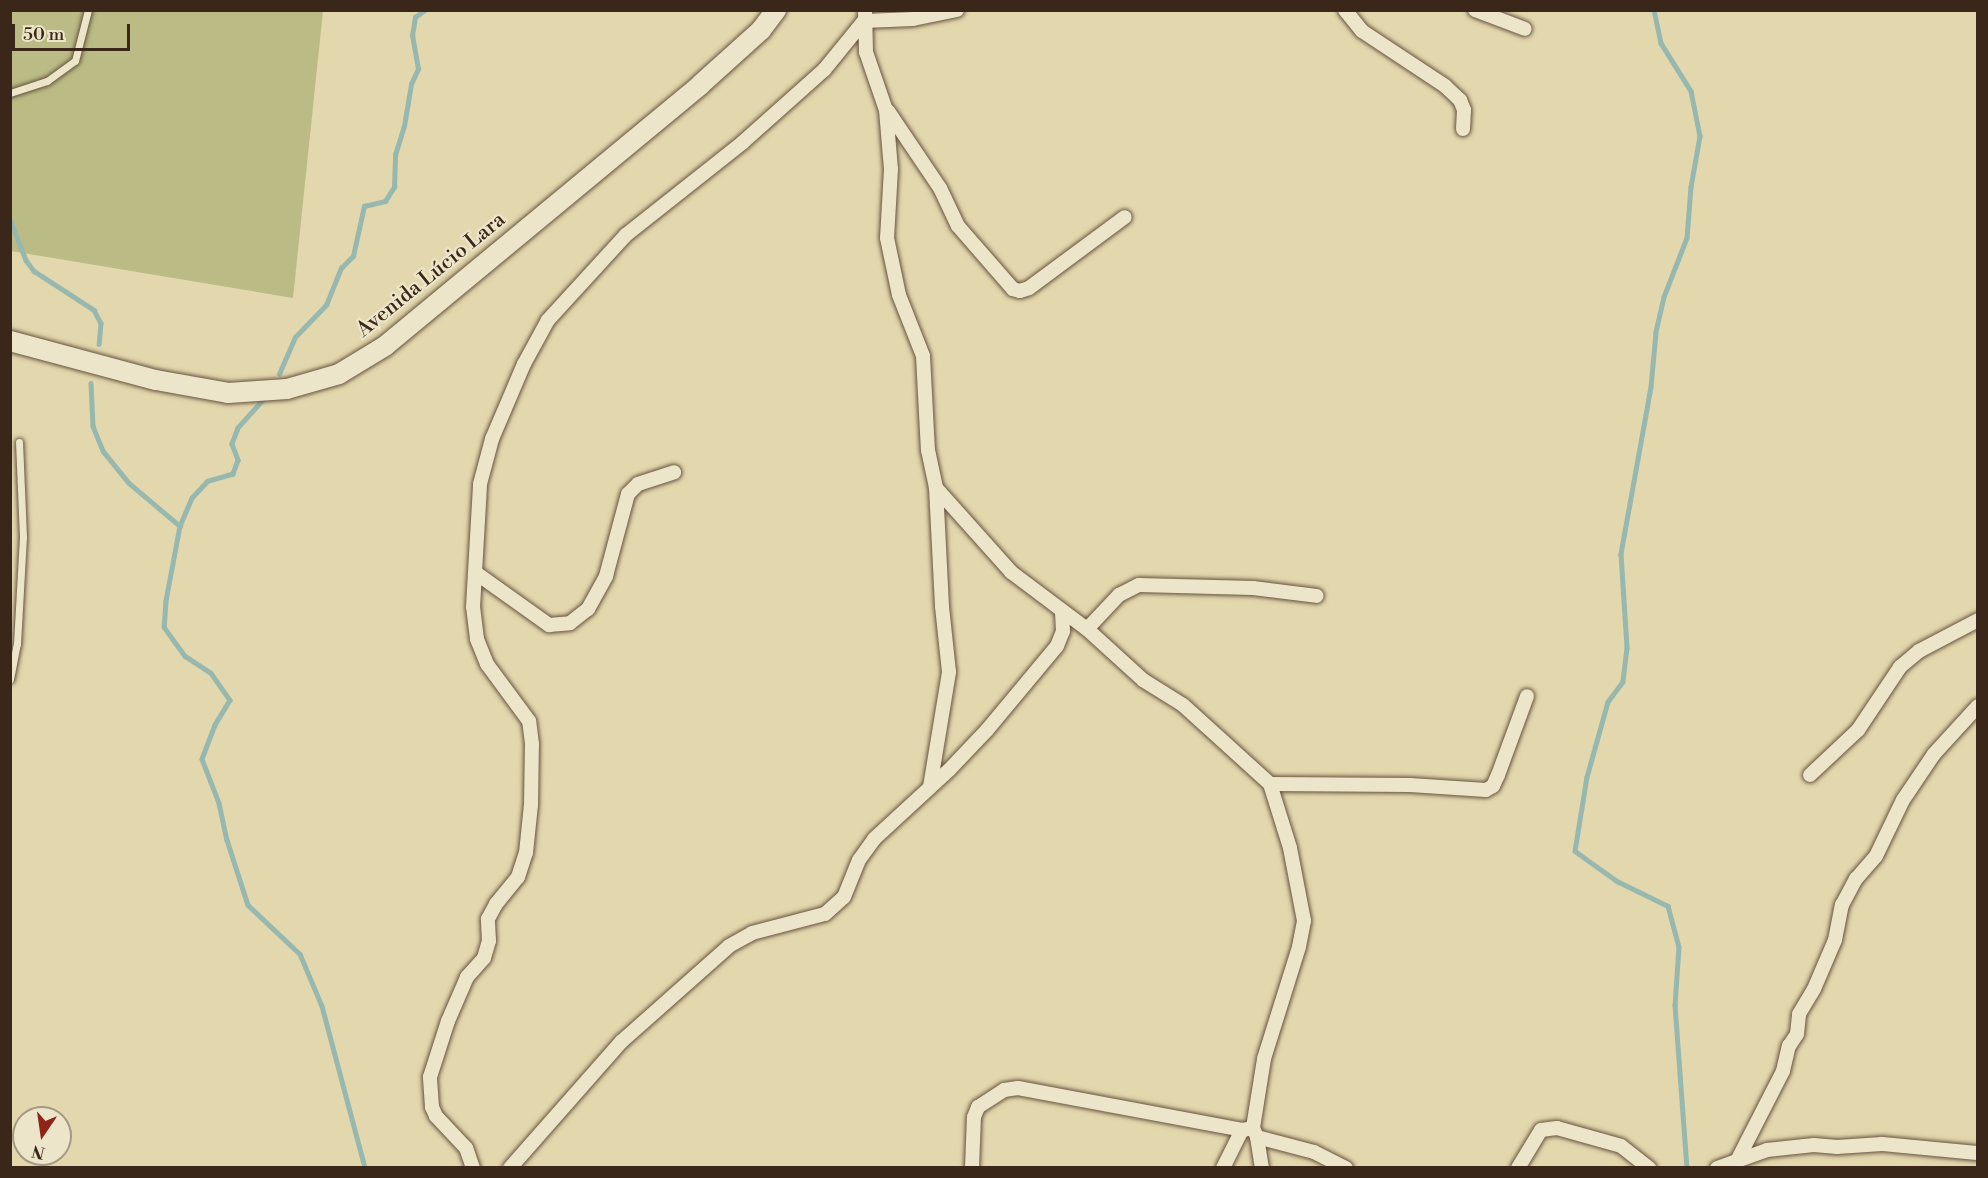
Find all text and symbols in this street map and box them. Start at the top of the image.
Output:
scale bar [15,12,134,50]
text: 50 m [23,23,64,46]
street label: Avenida Lúcio Lara [352,207,510,343]
north arrow [12,1106,72,1166]
text: N [30,1140,47,1163]

